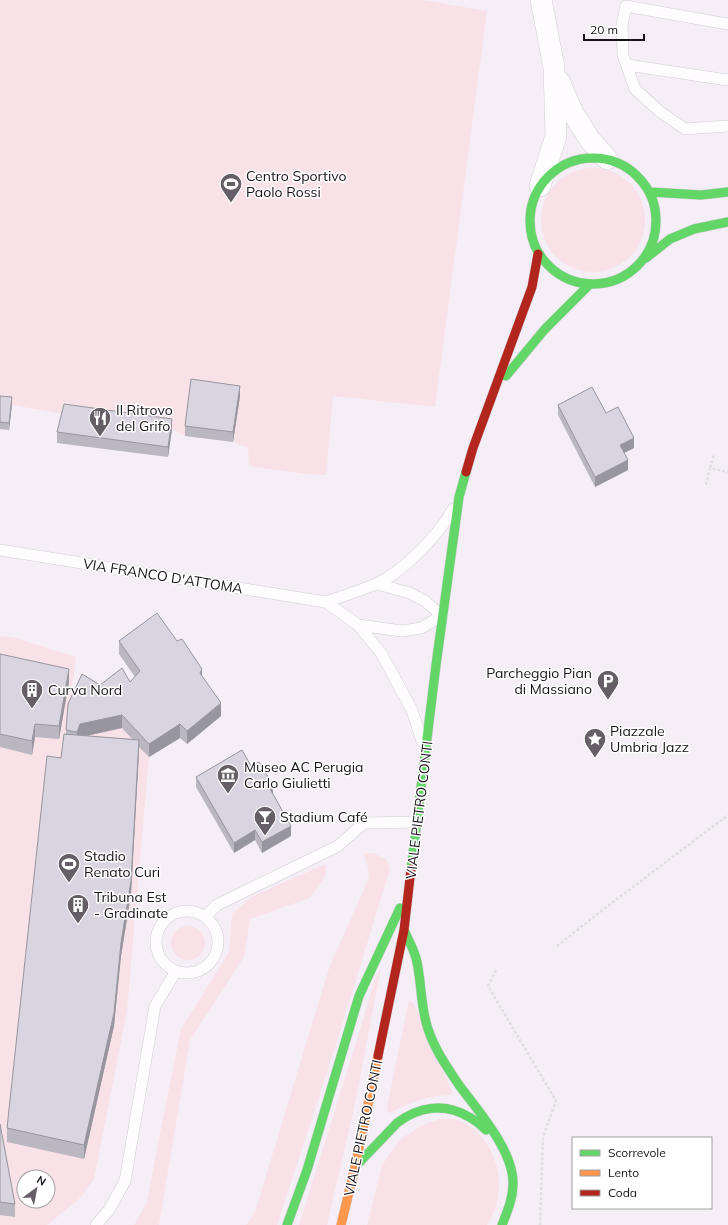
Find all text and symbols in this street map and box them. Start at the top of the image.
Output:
scale bar [584,16,644,42]
text: 20 m [590,22,618,37]
place label: Centro Sportivo Paolo Rossi [246,167,347,201]
sports icon: Centro Sportivo Paolo Rossi [218,171,244,204]
place label: Il Ritrovo del Grifo [116,401,173,435]
restaurant icon: Il Ritrovo del Grifo [87,405,113,438]
street label: VIA FRANCO D'ATTOMA [82,554,245,598]
place label: Parcheggio Pian di Massiano [486,664,592,698]
parking icon: Parcheggio Pian di Massiano [595,668,621,701]
building icon: Curva Nord [19,677,45,710]
place label: Curva Nord [48,681,122,699]
place label: Piazzale Umbria Jazz [610,722,689,756]
place icon: Piazzale Umbria Jazz [582,726,608,759]
street label: VIALE PIETRO CONTI [402,740,436,880]
place label: Museo AC Perugia Carlo Giulietti [244,758,363,792]
museum icon: Museo AC Perugia Carlo Giulietti [215,762,241,795]
bar icon: Stadium Café [252,804,278,837]
place label: Stadium Café [280,808,368,826]
place label: Stadio Renato Curi [84,847,160,881]
sports icon: Stadio Renato Curi [56,851,82,884]
place label: Tribuna Est - Gradinate [94,888,168,922]
building icon: Tribuna Est - Gradinate [65,892,91,925]
street label: VIALE PIETRO CONTI [340,1058,386,1198]
legend [572,1137,712,1209]
text: Scorrevole [608,1145,666,1160]
text: Lento [608,1165,639,1180]
north arrow [16,1169,56,1209]
text: N [34,1172,49,1189]
text: Coda [608,1185,637,1200]

